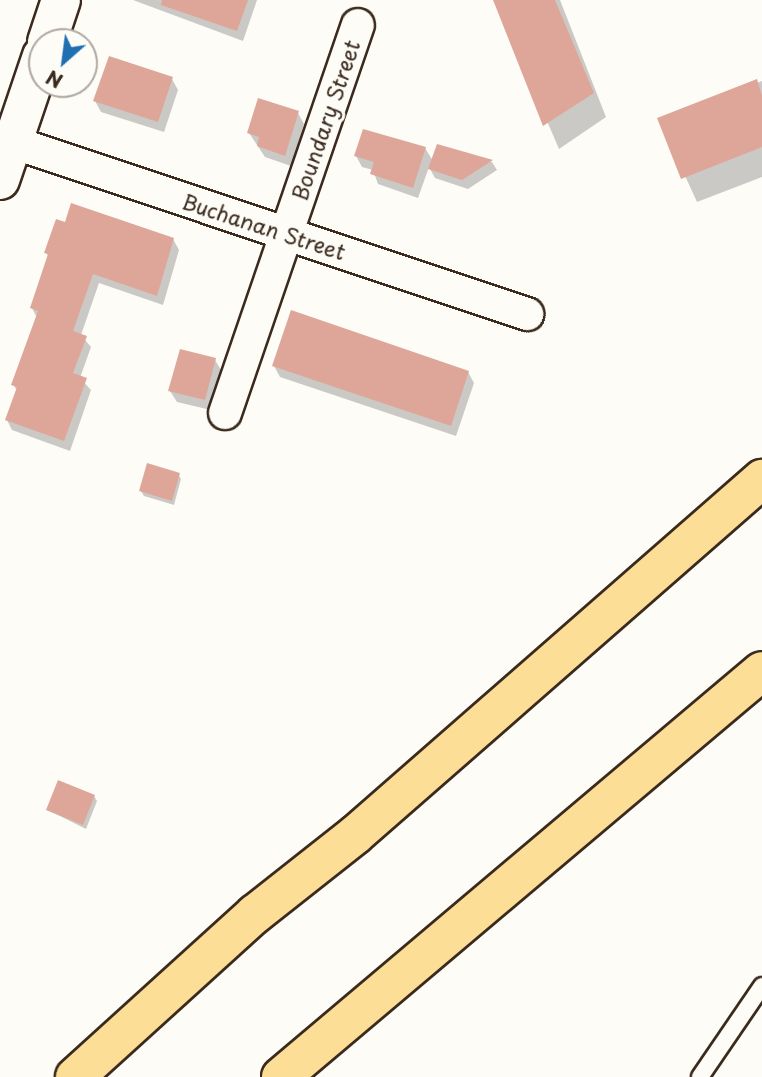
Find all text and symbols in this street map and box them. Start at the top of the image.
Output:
north arrow [28,28,98,98]
street label: Boundary Street [286,37,364,203]
text: N [41,64,67,96]
street label: Buchanan Street [179,188,349,264]

